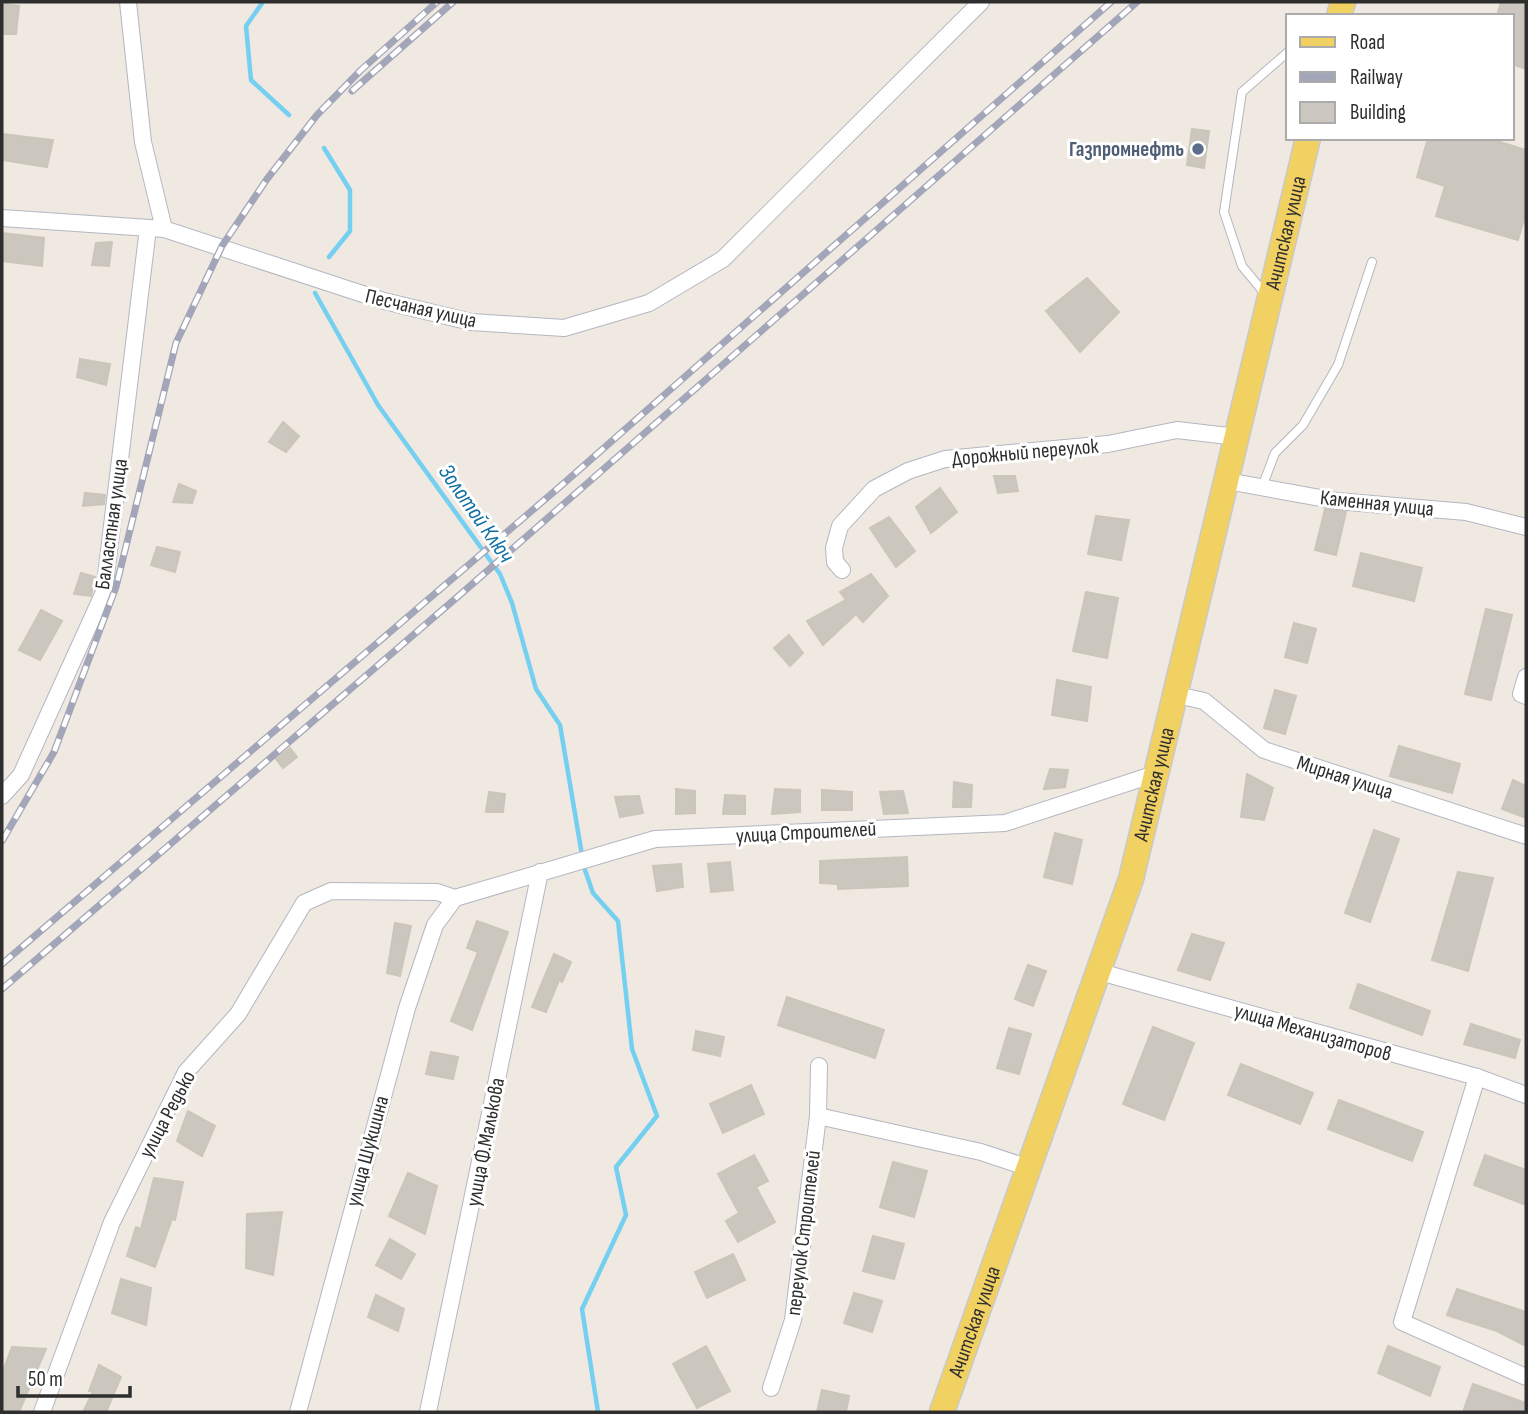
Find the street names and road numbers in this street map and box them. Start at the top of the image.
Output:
street label: Ачитская улица [1260,173,1312,293]
street label: Песчаная улица [363,284,479,333]
street label: Дорожный переулок [951,434,1099,471]
street label: Балластная улица [90,457,133,591]
street label: Каменная улица [1319,485,1435,522]
street label: Ачитская улица [1128,725,1180,845]
street label: Мирная улица [1294,750,1396,805]
street label: улица Строителей [735,816,877,849]
street label: улица Механизаторов [1231,998,1394,1067]
street label: улица Редько [134,1066,201,1162]
street label: улица Ф.Малькова [461,1076,510,1209]
street label: улица Шукшина [341,1093,394,1209]
street label: переулок Строителей [781,1149,826,1317]
street label: Ачитская улица [943,1263,1006,1382]

